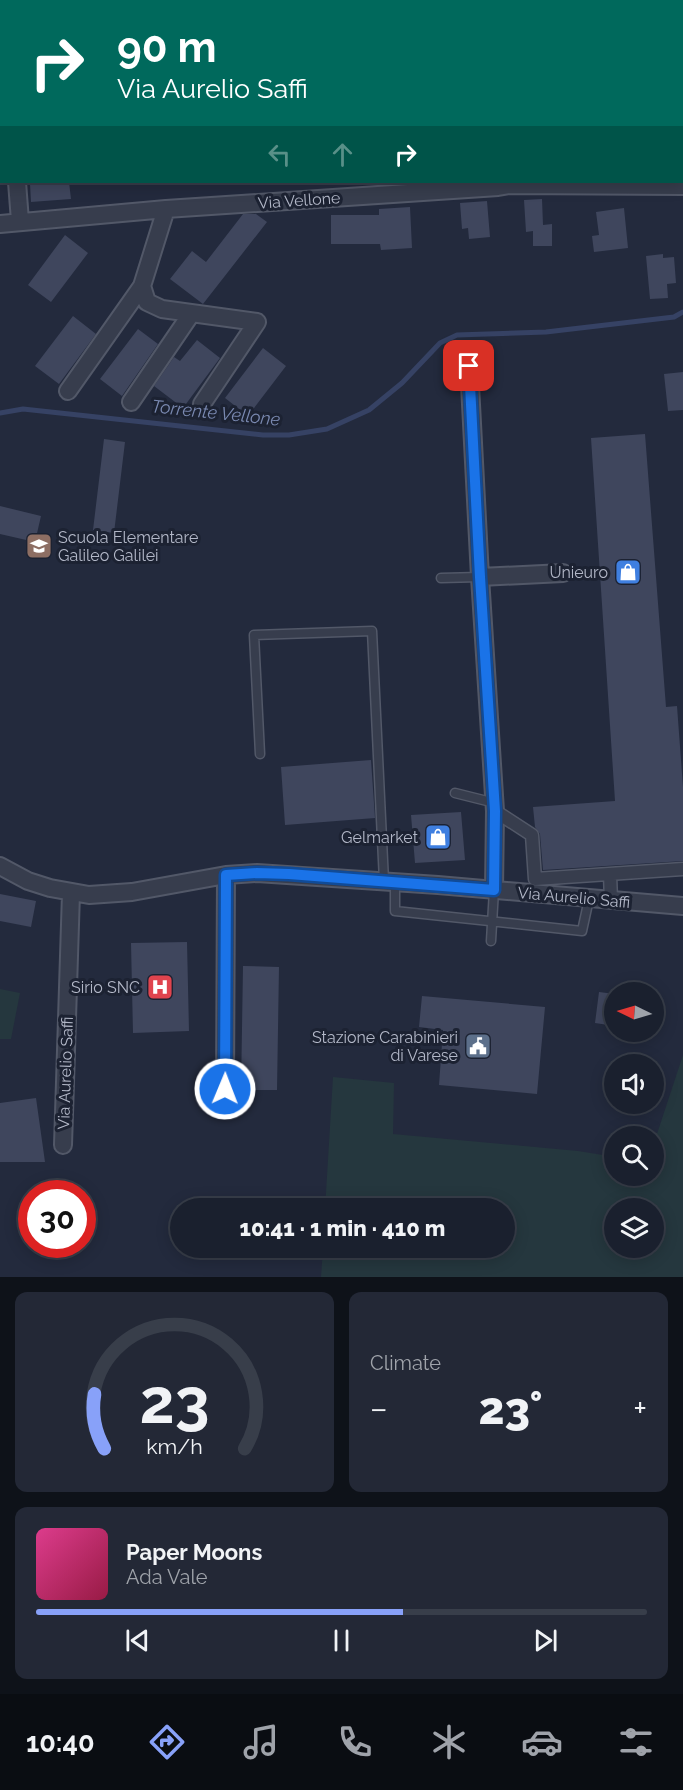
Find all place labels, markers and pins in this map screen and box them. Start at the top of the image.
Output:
pin [443,340,494,391]
place label: Scuola Elementare Galileo Galilei [58,528,198,565]
school or university icon: Scuola Elementare Galileo Galilei [24,531,54,561]
shop icon: Unieuro [613,557,643,587]
place label: Unieuro [549,563,608,582]
shop icon: Gelmarket [423,822,453,852]
place label: Gelmarket [341,828,419,847]
hospital icon: Sirio SNC [145,972,175,1002]
place label: Sirio SNC [71,978,140,997]
place label: Stazione Carabinieri di Varese [312,1028,458,1065]
public building icon: Stazione Carabinieri di Varese [463,1031,493,1061]

